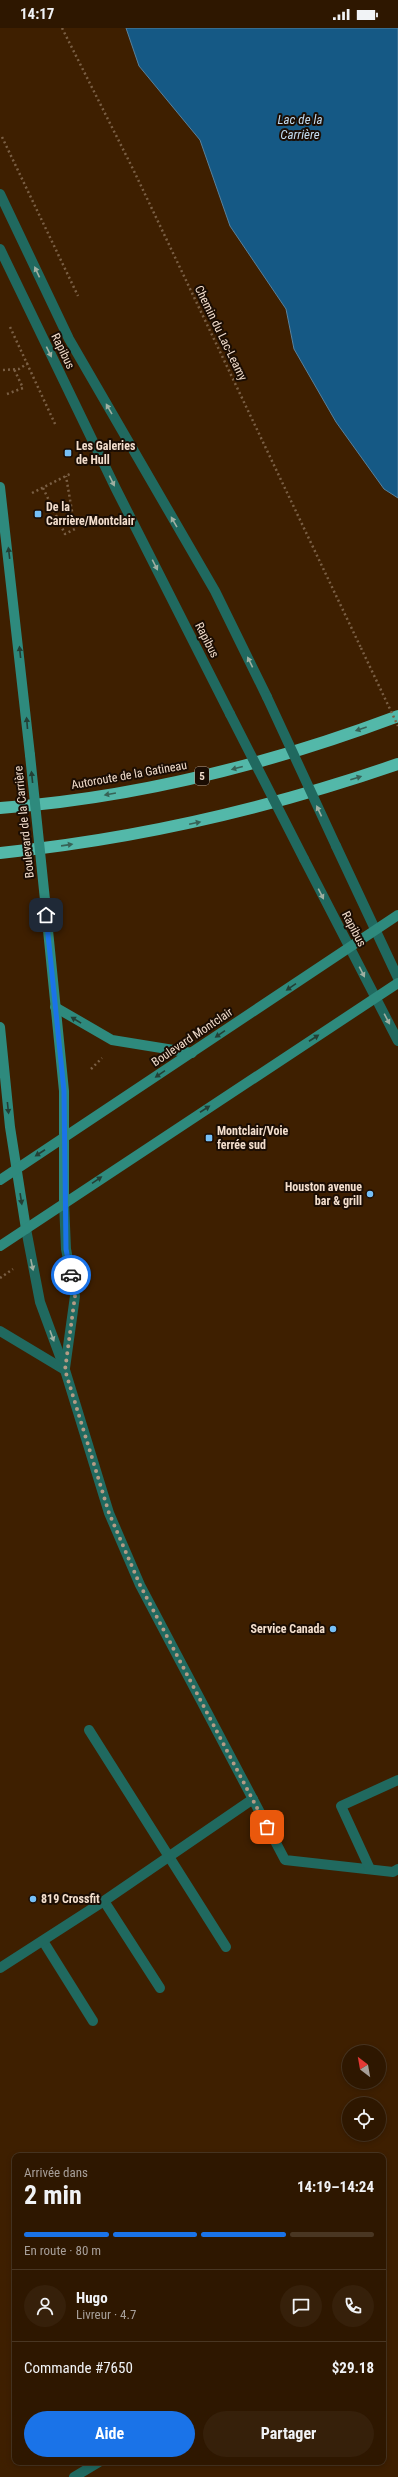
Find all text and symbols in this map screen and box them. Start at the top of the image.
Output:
text: 14:17 [20,5,54,23]
water label: Lac de la Carrière [278,112,322,142]
one-way arrow [34,266,40,278]
street label: Chemin du Lac-Leamy [192,283,250,383]
street label: Rapibus [48,331,78,371]
one-way arrow [46,346,52,357]
one-way arrow [105,404,112,415]
place label: Les Galeries de Hull [76,439,136,467]
marker: Les Galeries de Hull [63,448,73,458]
one-way arrow [109,476,115,487]
place label: De la Carrière/Montclair [46,500,135,528]
marker: De la Carrière/Montclair [33,509,43,519]
one-way arrow [171,516,178,528]
one-way arrow [6,547,12,559]
one-way arrow [151,559,158,571]
street label: Rapibus [192,620,222,660]
one-way arrow [17,646,23,658]
one-way arrow [247,656,253,667]
one-way arrow [24,717,31,729]
one-way arrow [355,727,367,733]
street label: Autoroute de la Gatineau [70,758,188,792]
street label: Boulevard de la Carrière [11,765,37,879]
one-way arrow [231,765,243,771]
road number: 5 [195,767,209,785]
one-way arrow [29,771,36,783]
one-way arrow [351,775,363,781]
one-way arrow [104,791,116,797]
one-way arrow [316,804,322,816]
one-way arrow [188,819,201,825]
one-way arrow [60,842,73,848]
one-way arrow [318,888,325,899]
pin [29,898,63,932]
icon: home [35,904,57,926]
street label: Rapibus [339,909,369,949]
one-way arrow [359,967,365,978]
one-way arrow [285,983,297,990]
street label: Boulevard Montclair [149,1005,235,1069]
one-way arrow [384,1013,390,1025]
one-way arrow [70,1016,82,1023]
one-way arrow [214,1030,225,1038]
one-way arrow [309,1034,319,1042]
one-way arrow [155,1070,165,1078]
one-way arrow [5,1102,11,1114]
one-way arrow [200,1105,210,1113]
place label: Montclair/Voie ferrée sud [217,1124,288,1152]
marker: Montclair/Voie ferrée sud [204,1133,214,1143]
one-way arrow [35,1149,46,1157]
one-way arrow [91,1176,102,1184]
place label: Houston avenue bar & grill [285,1180,362,1208]
marker: Houston avenue bar & grill [365,1189,375,1199]
one-way arrow [18,1193,24,1205]
courier [51,1255,91,1295]
one-way arrow [29,1259,35,1271]
icon: car [60,1264,82,1286]
one-way arrow [50,1330,56,1342]
place label: Service Canada [251,1622,325,1636]
marker: Service Canada [328,1624,338,1634]
pin [250,1810,284,1844]
icon: bag [256,1816,278,1838]
place label: 819 Crossfit [41,1892,100,1906]
marker: 819 Crossfit [28,1894,38,1904]
north arrow [342,2045,386,2089]
map controls [342,2045,386,2141]
button: locate [342,2097,386,2141]
text: Arrivée dans [24,2165,88,2180]
text: 14:19–14:24 [297,2178,374,2196]
text: 2 min [24,2180,82,2210]
text: En route · 80 m [24,2243,101,2258]
button: person [24,2285,66,2327]
button: chat [280,2285,322,2327]
button: phone [332,2285,374,2327]
text: Hugo [76,2289,108,2307]
text: Livreur · 4.7 [76,2307,136,2322]
text: Commande #7650 [24,2359,133,2377]
text: $29.18 [332,2359,374,2377]
button: Aide [24,2411,195,2457]
button: Partager [203,2411,374,2457]

